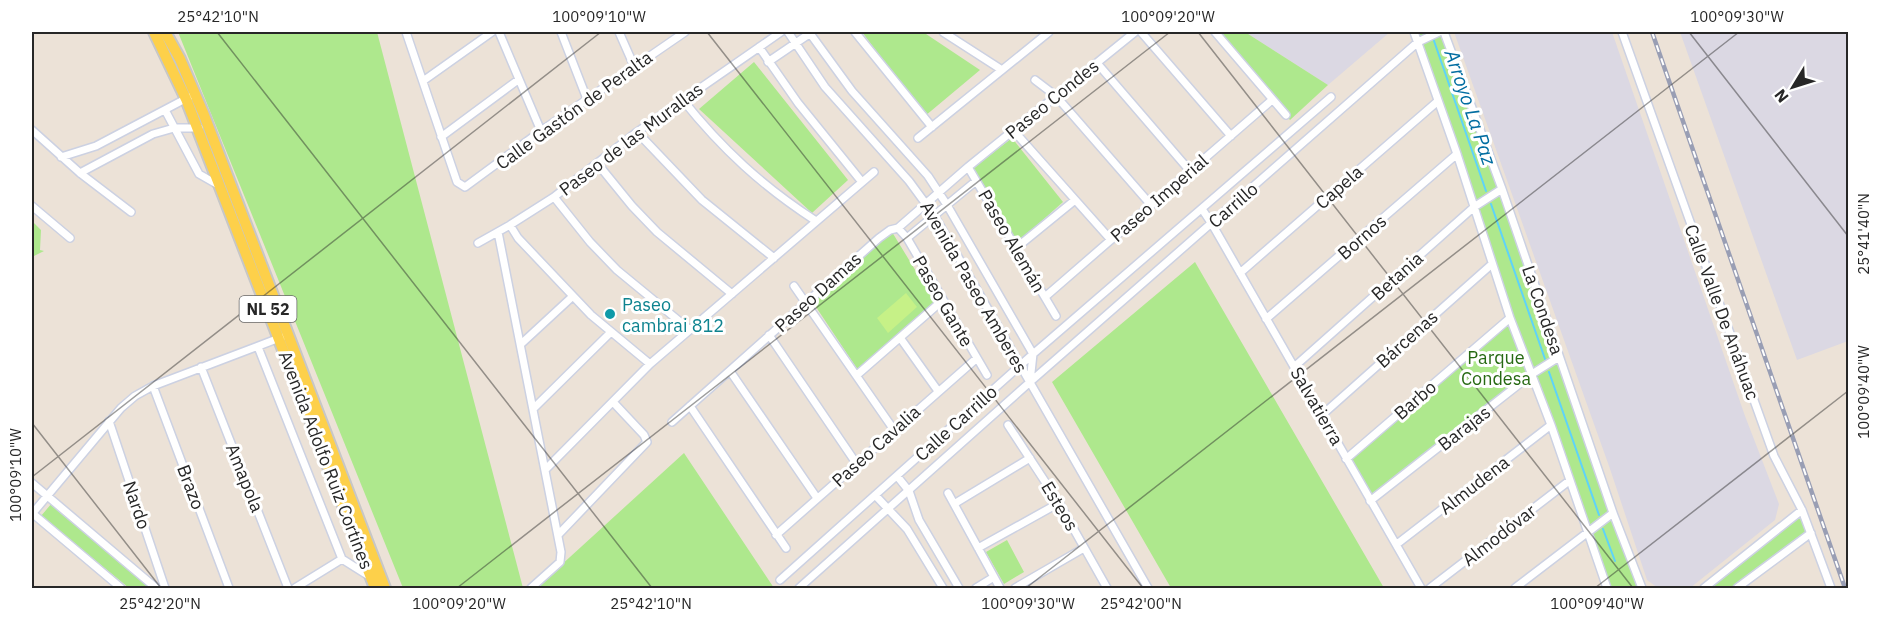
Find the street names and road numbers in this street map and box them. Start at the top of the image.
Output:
street label: Calle Gastón de Peralta [491,45,657,175]
street label: Paseo Condes [1001,54,1103,144]
street label: Paseo de las Murallas [554,77,708,201]
street label: Paseo Imperial [1105,149,1213,247]
street label: Capela [1310,160,1368,214]
street label: Carrillo [1203,177,1263,233]
street label: Paseo Alemán [973,185,1051,297]
street label: Avenida Paseo Amberes [915,197,1033,377]
street label: Bornos [1333,209,1391,265]
street label: Calle Valle De Anáhuac [1680,221,1764,403]
street label: Betania [1366,246,1428,305]
street label: Paseo Damas [770,247,866,337]
street label: Paseo Gante [908,251,978,351]
street label: La Condesa [1517,262,1569,358]
road number: NL 52 [240,296,296,322]
street label: Bárcenas [1371,305,1443,373]
street label: Avenida Adolfo Ruiz Cortínes [274,347,378,573]
street label: Salvatierra [1285,363,1349,450]
street label: Barbo [1389,375,1441,425]
street label: Calle Carrillo [910,380,1002,466]
street label: Paseo Cavalia [827,400,925,492]
street label: Barajas [1433,400,1495,456]
street label: Amapola [221,440,269,516]
street label: Almudena [1434,450,1514,519]
street label: Brazo [172,461,210,513]
street label: Esteos [1036,477,1084,535]
street label: Nardo [118,478,156,532]
street label: Almodóvar [1457,499,1541,571]

